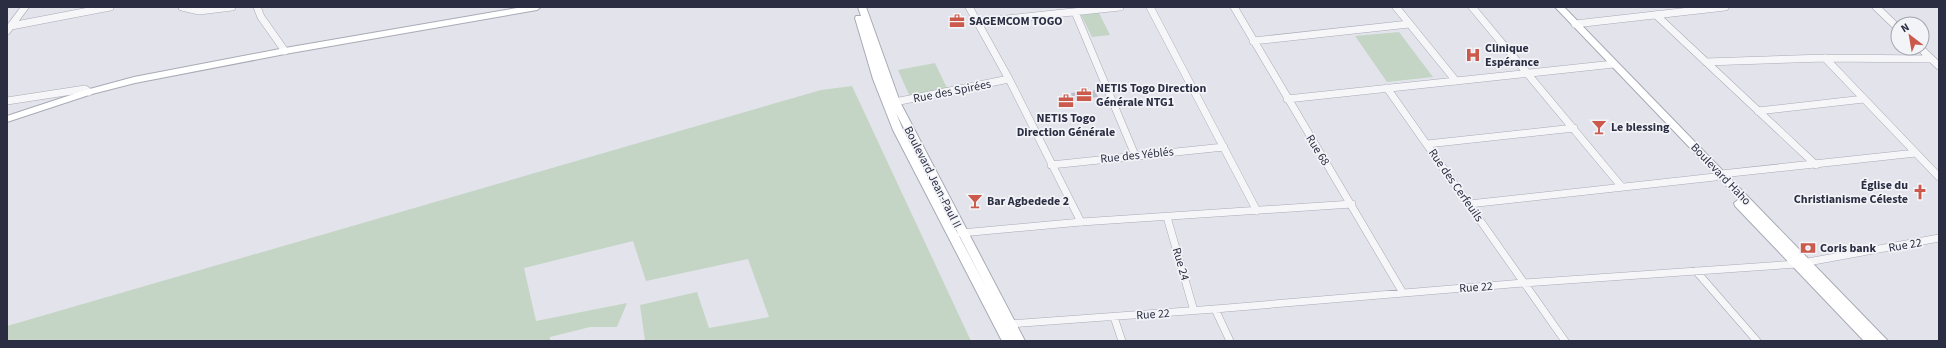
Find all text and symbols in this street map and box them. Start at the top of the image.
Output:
office icon: SAGEMCOM TOGO [948,12,966,30]
place label: SAGEMCOM TOGO [969,13,1063,30]
north arrow [1890,16,1930,56]
text: N [1898,20,1912,36]
place label: Clinique Espérance [1485,40,1539,71]
hospital icon: Clinique Espérance [1464,46,1482,64]
street label: Rue des Spirées [912,76,992,107]
place label: NETIS Togo Direction Générale NTG1 [1096,80,1206,111]
office icon: NETIS Togo Direction Générale NTG1 [1075,86,1093,104]
office icon: NETIS Togo Direction Générale [1057,92,1075,110]
place label: NETIS Togo Direction Générale [1017,110,1115,141]
bar icon: Le blessing [1590,118,1608,136]
place label: Le blessing [1611,119,1670,136]
street label: Boulevard Jean-Paul II [900,123,966,231]
street label: Rue 68 [1301,131,1334,169]
street label: Boulevard Haho [1687,139,1755,209]
street label: Rue des Yéblés [1100,143,1175,168]
street label: Rue des Cerfeuils [1424,145,1487,225]
place label: Église du Christianisme Céleste [1794,177,1908,208]
church icon: Église du Christianisme Céleste [1911,183,1929,201]
bar icon: Bar Agbedede 2 [966,192,984,210]
place label: Bar Agbedede 2 [987,193,1069,210]
street label: Rue 22 [1887,234,1923,257]
bank icon: Coris bank [1799,239,1817,257]
place label: Coris bank [1820,240,1876,257]
street label: Rue 24 [1168,246,1193,283]
street label: Rue 22 [1459,278,1493,297]
street label: Rue 22 [1136,305,1170,324]

